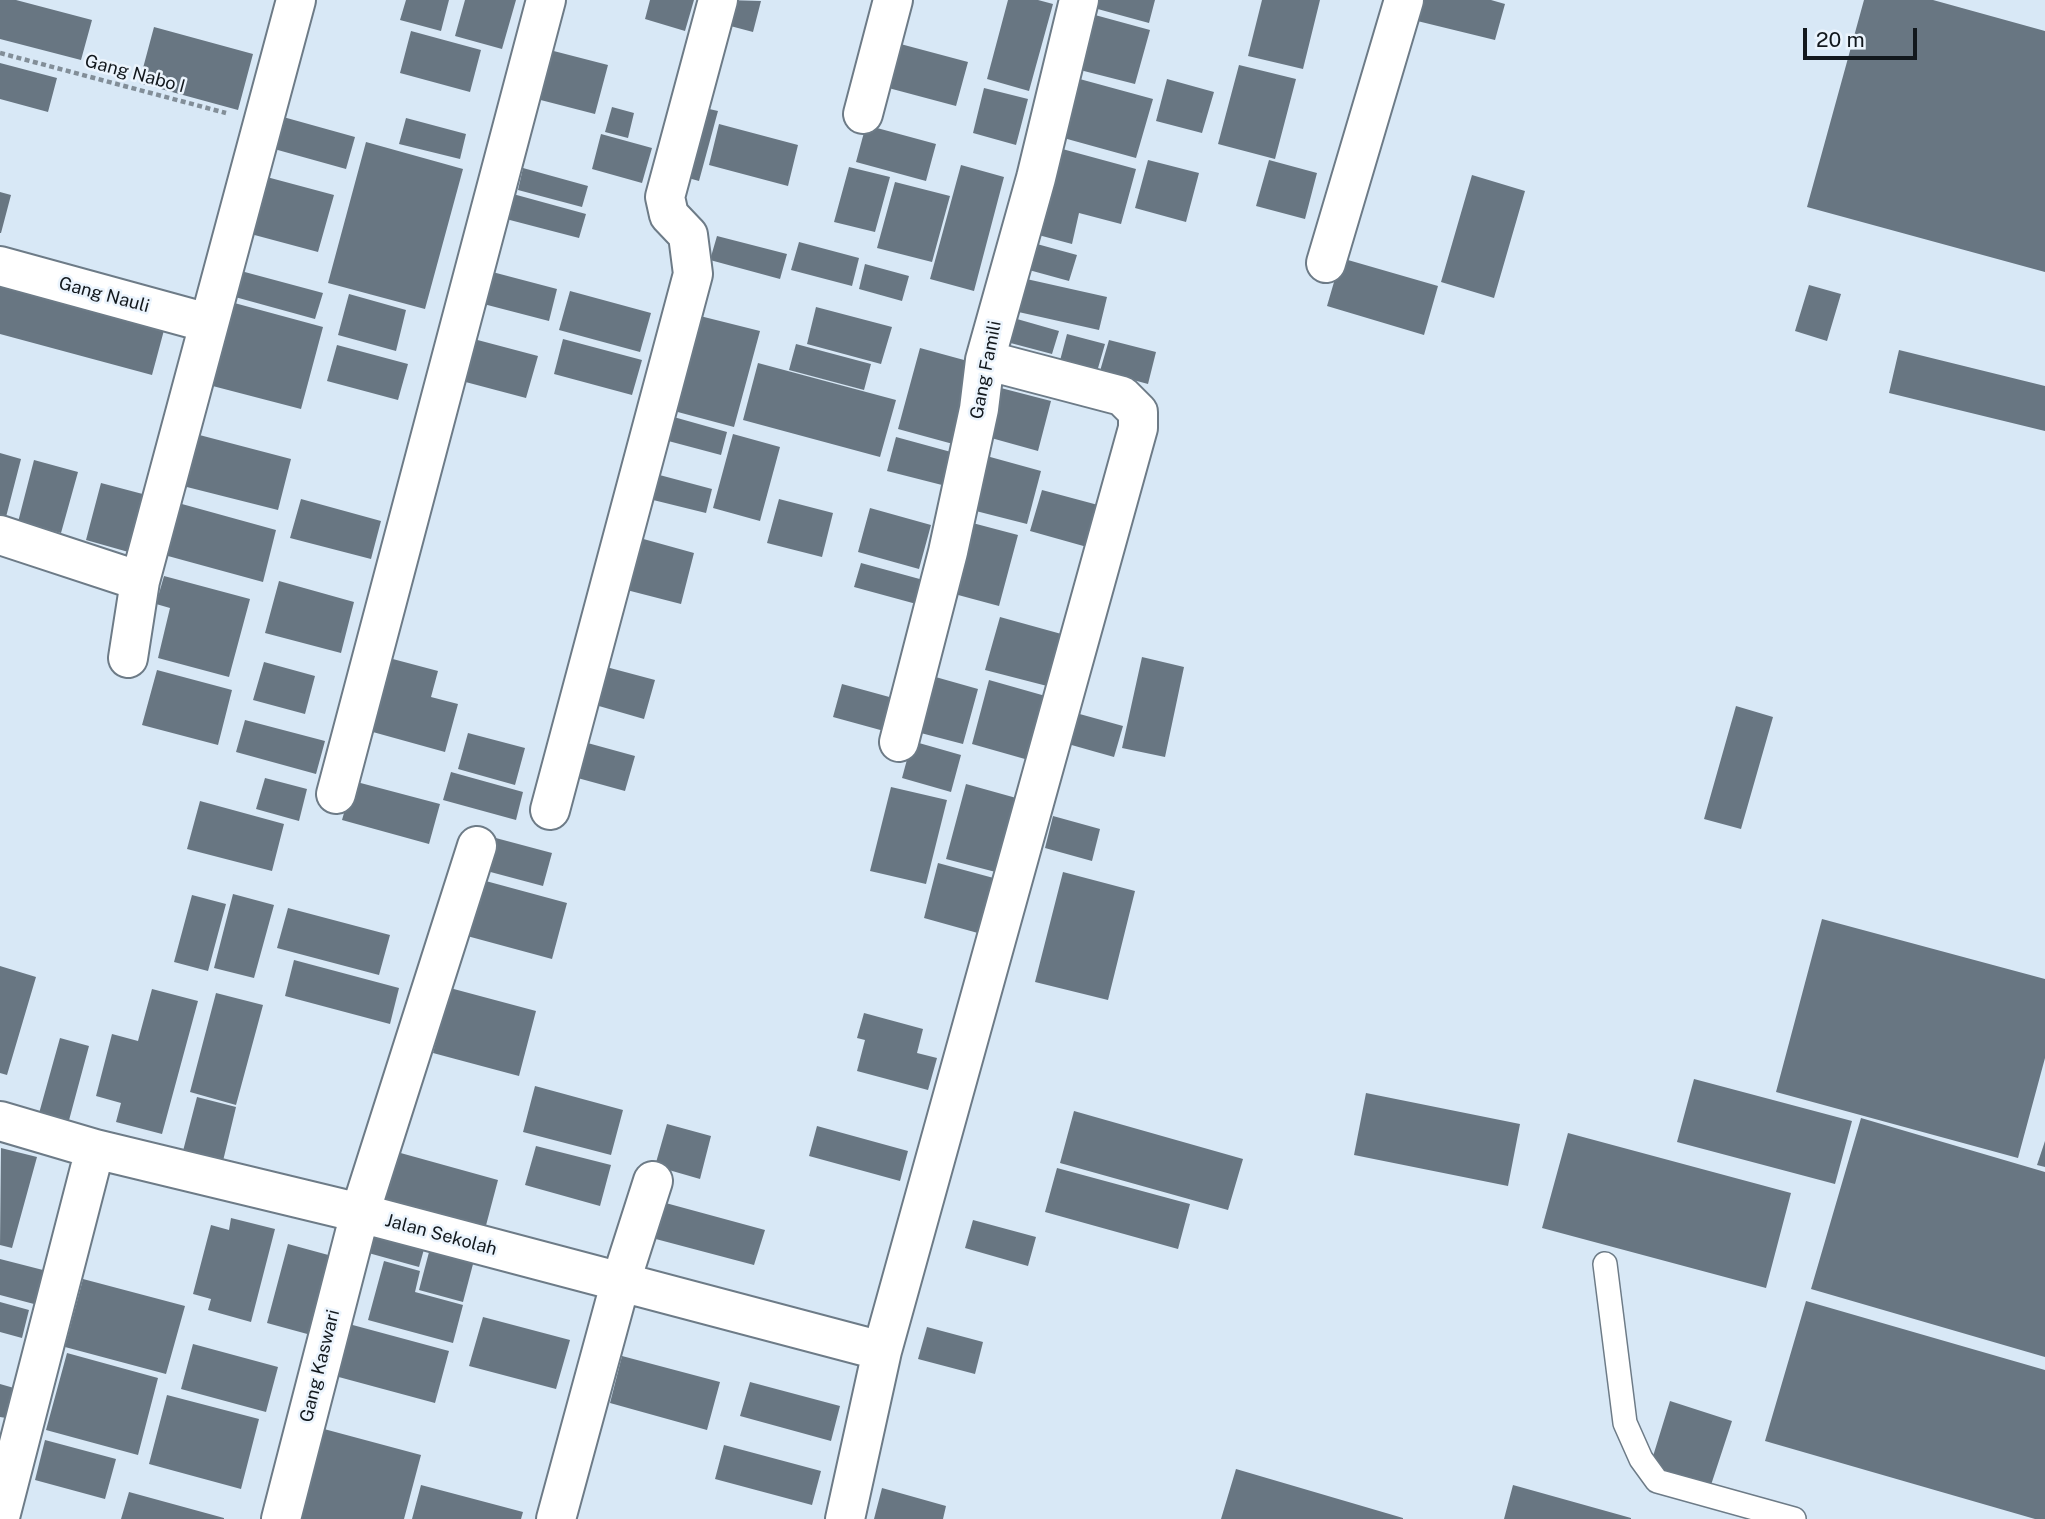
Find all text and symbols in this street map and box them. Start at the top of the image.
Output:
scale bar [1807,14,1921,58]
text: 20 m [1816,27,1865,52]
street label: Gang Nabo I [82,50,188,98]
street label: Gang Nauli [56,273,152,317]
street label: Gang Famili [966,319,1006,421]
street label: Jalan Sekolah [383,1210,499,1260]
street label: Gang Kaswari [296,1307,344,1425]

